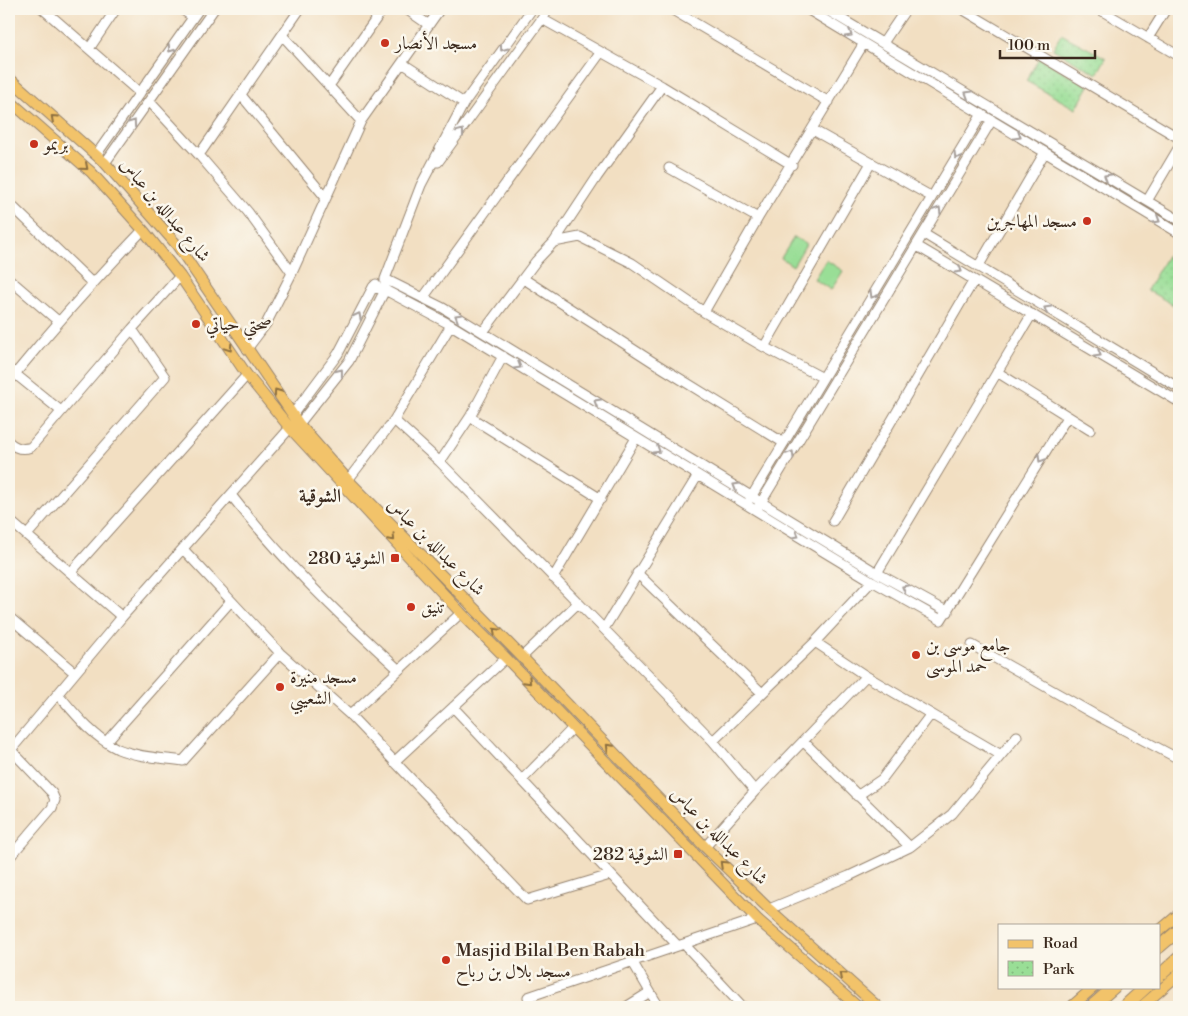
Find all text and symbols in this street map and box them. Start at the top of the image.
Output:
one-way arrow [843,27,852,37]
scale bar [1000,28,1096,60]
place label: مسجد الأنصار [393,30,477,55]
text: 100 m [1008,36,1050,55]
marker: مسجد الأنصار [379,37,391,49]
one-way arrow [501,42,509,51]
one-way arrow [168,43,177,53]
one-way arrow [964,91,973,101]
one-way arrow [50,115,59,124]
one-way arrow [127,120,136,129]
one-way arrow [455,129,463,138]
one-way arrow [1013,129,1022,139]
place label: بريمو [42,133,68,156]
marker: بريمو [28,138,40,150]
one-way arrow [954,150,963,159]
street label: شارع عبدالله بن عباس [112,153,215,269]
one-way arrow [79,161,88,170]
one-way arrow [1104,174,1113,184]
one-way arrow [932,207,942,216]
place label: مسجد المهاجرين [987,210,1077,233]
one-way arrow [1152,213,1161,223]
marker: مسجد المهاجرين [1081,215,1093,227]
one-way arrow [953,264,962,274]
one-way arrow [870,290,880,299]
one-way arrow [1044,305,1053,315]
one-way arrow [352,312,362,321]
place label: صحتي حياتي [206,313,272,341]
one-way arrow [455,314,464,324]
marker: صحتي حياتي [190,318,202,330]
one-way arrow [223,343,232,352]
one-way arrow [1093,347,1102,357]
one-way arrow [513,359,522,369]
one-way arrow [334,368,343,378]
one-way arrow [274,388,283,398]
one-way arrow [594,398,603,408]
one-way arrow [652,444,661,454]
one-way arrow [784,451,794,460]
one-way arrow [1038,453,1048,462]
one-way arrow [732,483,741,493]
district label: الشوقية [299,484,341,508]
street label: شارع عبدالله بن عباس [380,493,490,603]
one-way arrow [790,528,799,538]
one-way arrow [386,532,395,541]
place label: الشوقية 280 [308,547,385,570]
marker: الشوقية 280 [389,552,401,564]
one-way arrow [902,584,911,594]
place label: تنيق [421,596,445,619]
marker: تنيق [405,601,417,613]
one-way arrow [493,627,502,636]
place label: جامع موسى بن حمد الموسى [926,634,1010,679]
marker: جامع موسى بن حمد الموسى [910,649,922,661]
place label: مسجد منيرة الشعيبي [290,666,357,715]
one-way arrow [522,675,531,684]
marker: مسجد منيرة الشعيبي [274,681,286,693]
one-way arrow [606,744,615,753]
street label: شارع عبدالله بن عباس [663,782,773,892]
place label: الشوقية 282 [593,843,668,866]
marker: الشوقية 282 [672,848,684,860]
one-way arrow [719,861,728,870]
legend [998,924,1160,988]
text: Road [1043,934,1078,953]
place label: Masjid Bilal Ben Rabah مسجد بلال بن رباح [456,939,645,987]
marker: Masjid Bilal Ben Rabah مسجد بلال بن رباح [440,954,452,966]
text: Park [1043,960,1075,979]
one-way arrow [838,971,847,980]

